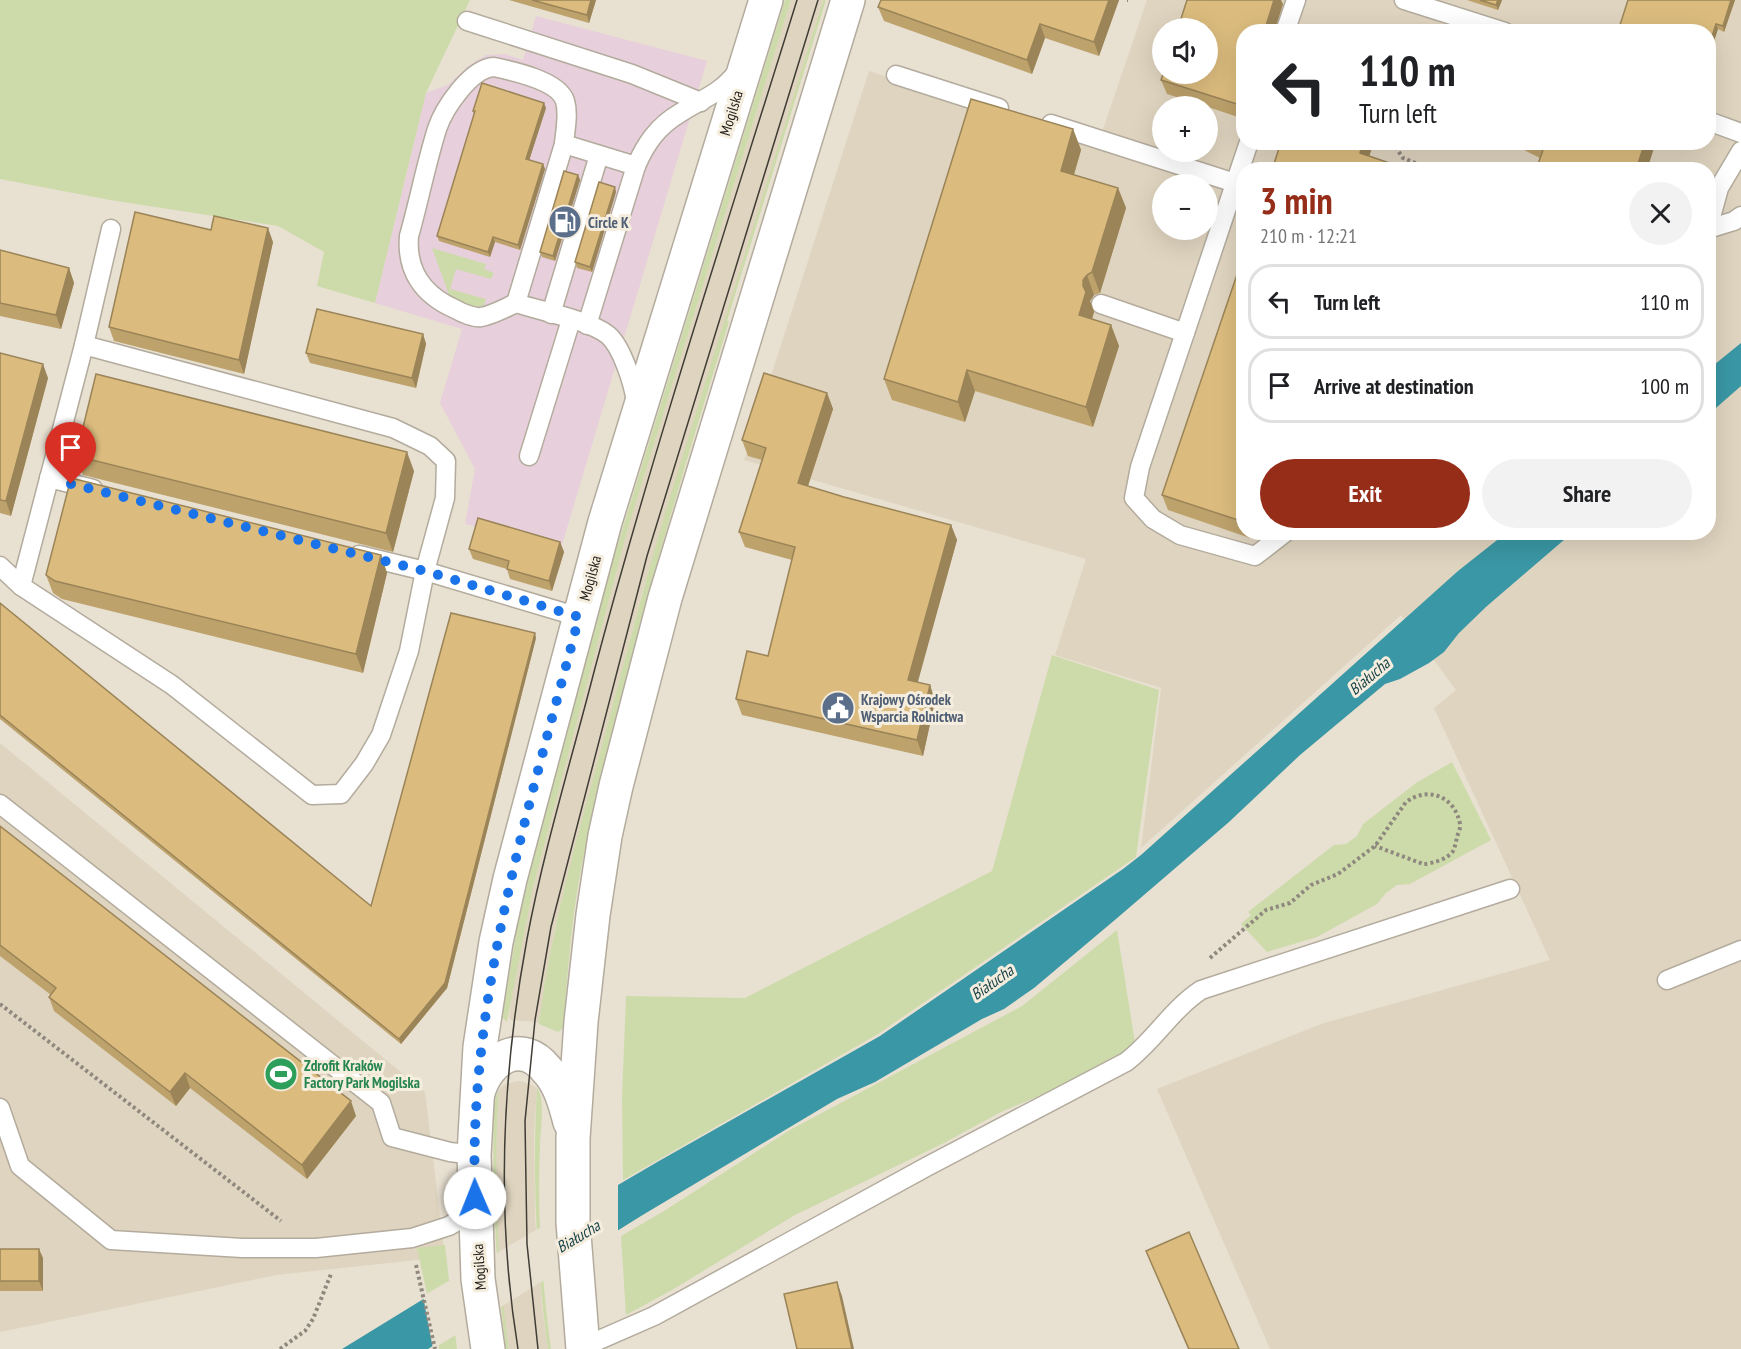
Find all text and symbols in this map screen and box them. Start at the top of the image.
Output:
map controls [1152,18,1218,240]
button: sound [1152,18,1218,84]
text: 110 m [1359,43,1456,98]
icon: left [1260,48,1338,126]
street label: Mogilska [715,88,747,138]
button: + [1152,96,1218,162]
text: Turn left [1359,96,1437,130]
button: − [1152,174,1218,240]
text: 3 min [1260,177,1333,224]
button: close [1629,182,1692,245]
fuel station icon: Circle K [547,204,583,240]
place label: Circle K [588,213,629,232]
text: 210 m · 12:21 [1260,223,1357,249]
icon: left [1263,285,1296,318]
text: Turn left [1314,288,1380,316]
text: 110 m [1640,288,1689,316]
icon: arrive [1263,369,1296,402]
text: Arrive at destination [1314,372,1474,400]
text: 100 m [1640,372,1689,400]
pin [45,422,96,484]
icon: arrive [54,431,87,464]
button: Exit [1260,459,1470,528]
button: Share [1482,459,1692,528]
street label: Mogilska [575,553,605,603]
water label: Białucha [1344,652,1395,699]
public building icon: Krajowy Ośrodek Wsparcia Rolnictwa [820,690,856,726]
place label: Krajowy Ośrodek Wsparcia Rolnictwa [860,690,963,726]
water label: Białucha [967,959,1018,1004]
sports icon: Zdrofit Kraków Factory Park Mogilska [263,1056,299,1092]
place label: Zdrofit Kraków Factory Park Mogilska [304,1056,420,1092]
position arrow [443,1166,507,1230]
water label: Białucha [553,1214,605,1257]
street label: Mogilska [468,1243,490,1291]

